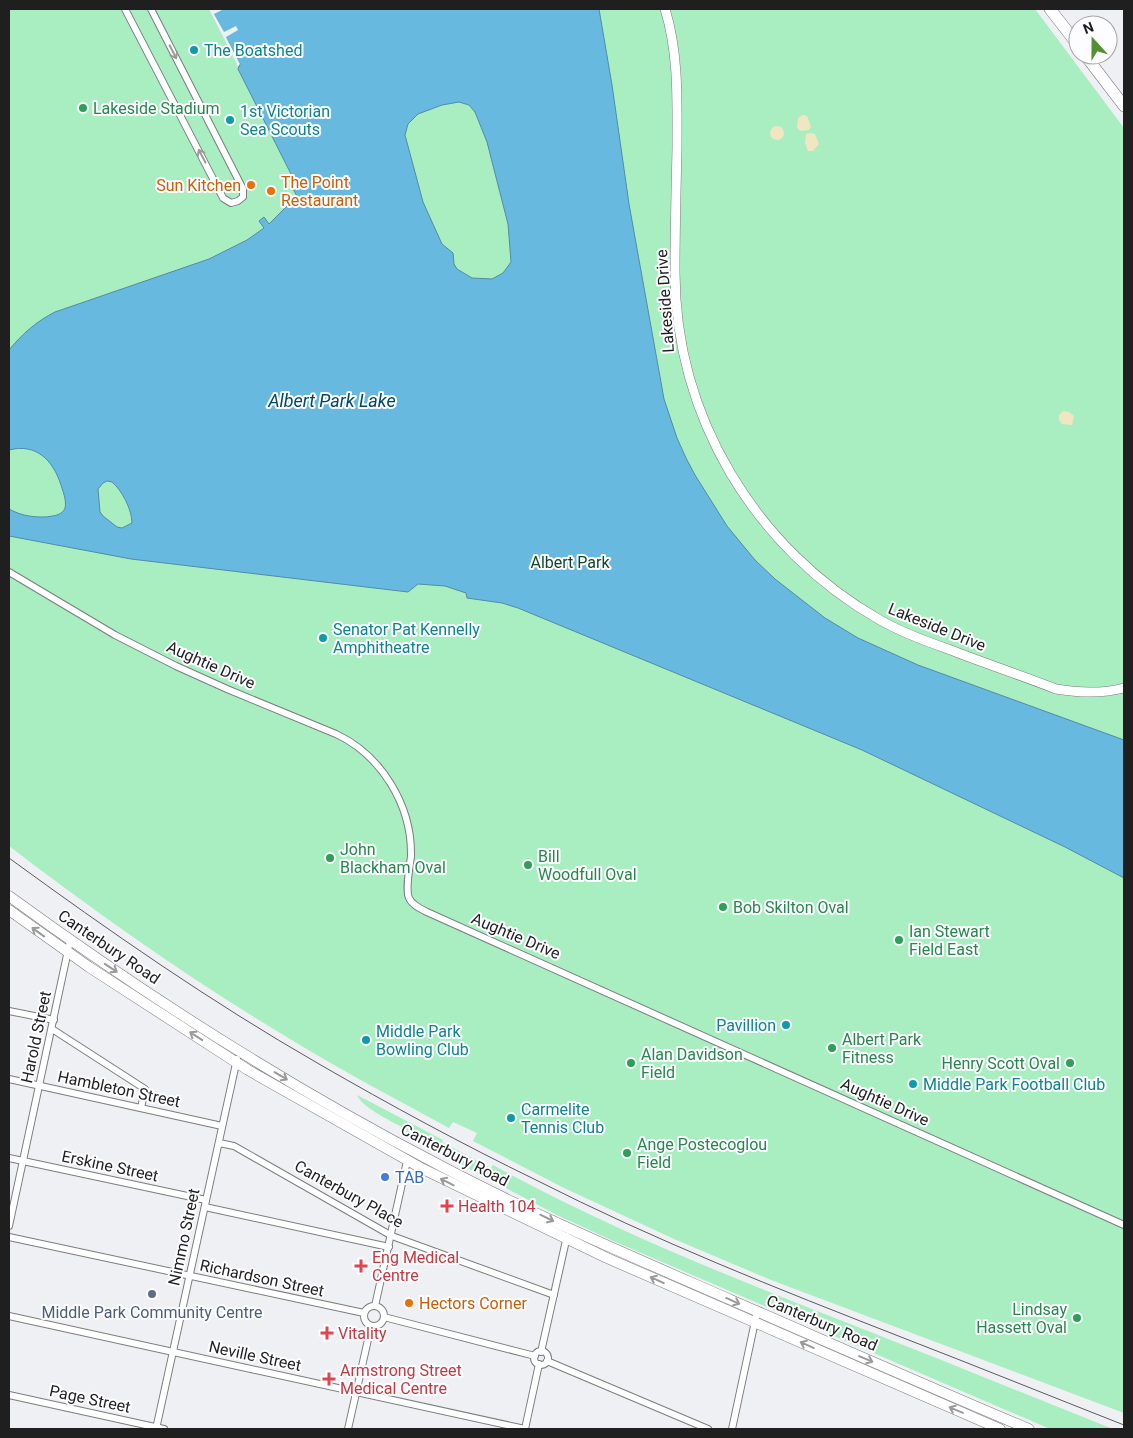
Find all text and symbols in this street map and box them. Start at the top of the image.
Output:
north arrow [1068,15,1118,65]
text: N [1081,19,1096,37]
place label: The Boatshed [204,41,302,60]
one-way arrow [169,44,178,59]
marker: The Boatshed [188,44,200,56]
place label: Lakeside Stadium [93,99,220,118]
marker: Lakeside Stadium [77,102,89,114]
place label: 1st Victorian Sea Scouts [240,102,330,139]
marker: 1st Victorian Sea Scouts [224,114,236,126]
one-way arrow [197,149,207,164]
place label: The Point Restaurant [281,173,358,210]
place label: Sun Kitchen [156,176,241,195]
marker: Sun Kitchen [245,179,257,191]
marker: The Point Restaurant [265,185,277,197]
street label: Lakeside Drive [652,249,678,353]
water label: Albert Park Lake [267,390,396,411]
park label: Albert Park [530,553,610,572]
street label: Lakeside Drive [886,599,988,655]
place label: Senator Pat Kennelly Amphitheatre [333,620,480,657]
marker: Senator Pat Kennelly Amphitheatre [317,632,329,644]
street label: Aughtie Drive [164,637,258,693]
place label: John Blackham Oval [340,840,446,877]
place label: Bill Woodfull Oval [538,847,637,884]
marker: John Blackham Oval [324,852,336,864]
marker: Bill Woodfull Oval [522,859,534,871]
place label: Bob Skilton Oval [733,898,849,917]
marker: Bob Skilton Oval [717,901,729,913]
street label: Canterbury Road [54,906,164,988]
street label: Aughtie Drive [469,909,563,963]
place label: Ian Stewart Field East [909,922,990,959]
one-way arrow [31,927,45,937]
marker: Ian Stewart Field East [893,934,905,946]
one-way arrow [104,963,118,973]
street label: Harold Street [17,989,55,1085]
place label: Pavillion [716,1016,776,1035]
marker: Pavillion [780,1019,792,1031]
place label: Middle Park Bowling Club [376,1022,469,1059]
place label: Albert Park Fitness [842,1030,922,1067]
one-way arrow [189,1031,203,1041]
marker: Middle Park Bowling Club [360,1034,372,1046]
marker: Albert Park Fitness [826,1042,838,1054]
place label: Alan Davidson Field [641,1045,743,1082]
place label: Henry Scott Oval [941,1054,1060,1073]
marker: Alan Davidson Field [625,1057,637,1069]
marker: Henry Scott Oval [1064,1057,1076,1069]
street label: Hambleton Street [56,1067,182,1111]
one-way arrow [274,1071,288,1081]
street label: Aughtie Drive [838,1074,932,1130]
place label: Middle Park Football Club [923,1075,1105,1094]
marker: Middle Park Football Club [907,1078,919,1090]
place label: Carmelite Tennis Club [521,1100,604,1137]
marker: Carmelite Tennis Club [505,1112,517,1124]
street label: Canterbury Road [398,1120,512,1190]
place label: Ange Postecoglou Field [637,1135,767,1172]
street label: Erskine Street [60,1146,160,1186]
marker: Ange Postecoglou Field [621,1147,633,1159]
street label: Canterbury Place [291,1156,407,1232]
place label: TAB [395,1168,424,1187]
marker: TAB [379,1171,391,1183]
one-way arrow [440,1177,455,1186]
street label: Nimmo Street [164,1187,204,1287]
place label: Health 104 [458,1197,535,1216]
marker: Health 104 [440,1199,454,1213]
one-way arrow [539,1214,554,1223]
place label: Eng Medical Centre [372,1248,459,1285]
street label: Richardson Street [198,1256,326,1300]
marker: Eng Medical Centre [354,1259,368,1273]
one-way arrow [650,1275,665,1284]
marker: Middle Park Community Centre [146,1288,158,1300]
street label: Canterbury Road [764,1291,880,1355]
place label: Hectors Corner [419,1294,527,1313]
one-way arrow [725,1296,740,1306]
marker: Hectors Corner [403,1297,415,1309]
place label: Lindsay Hassett Oval [976,1300,1067,1337]
place label: Middle Park Community Centre [41,1303,263,1322]
marker: Lindsay Hassett Oval [1071,1312,1083,1324]
place label: Vitality [338,1324,387,1343]
marker: Vitality [320,1326,334,1340]
street label: Neville Street [207,1337,303,1375]
one-way arrow [800,1340,815,1350]
one-way arrow [858,1354,873,1364]
place label: Armstrong Street Medical Centre [340,1361,462,1398]
marker: Armstrong Street Medical Centre [322,1372,336,1386]
street label: Page Street [48,1381,132,1417]
one-way arrow [949,1404,964,1414]

